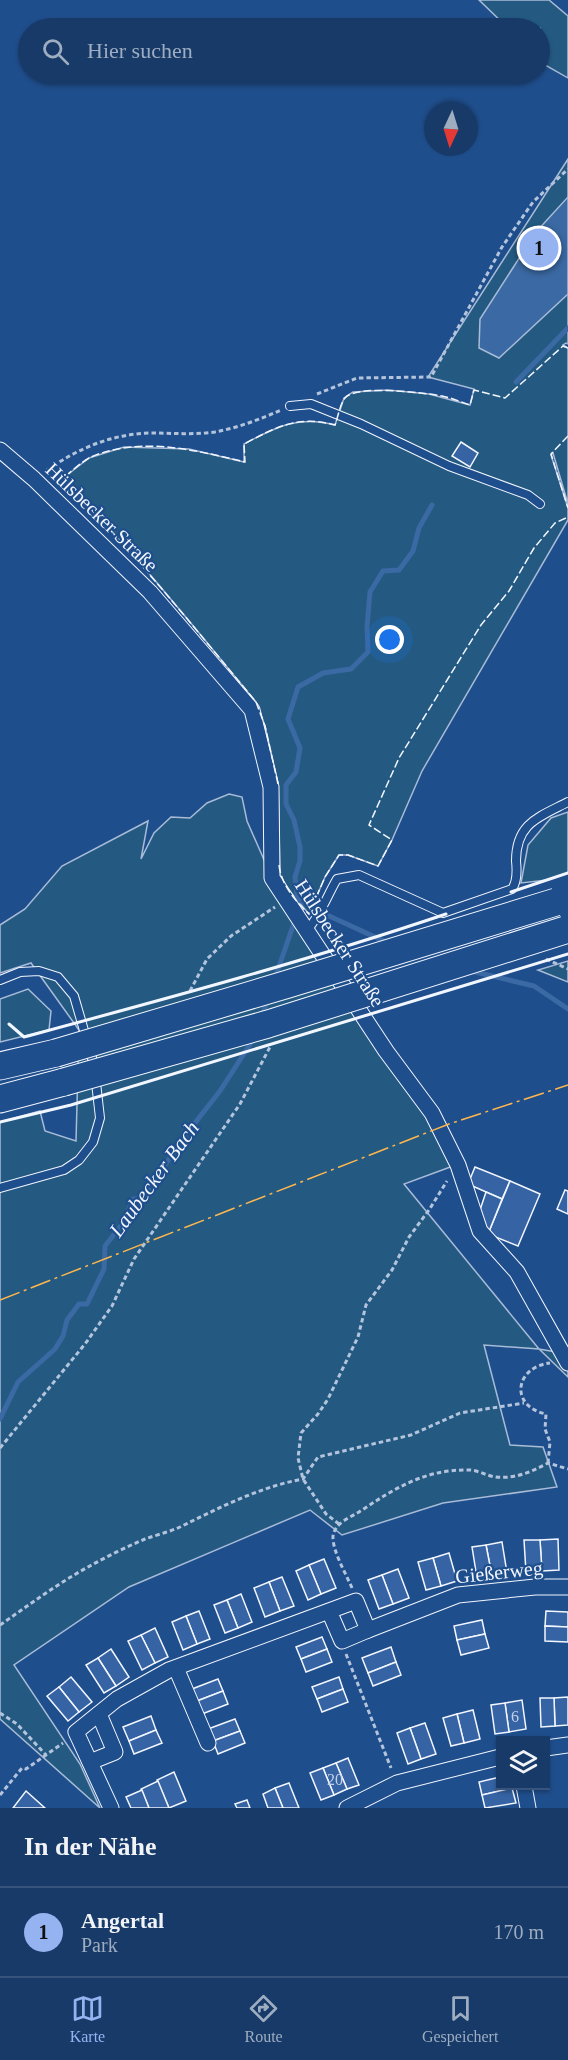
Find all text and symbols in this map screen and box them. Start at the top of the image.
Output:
search box [18,18,550,84]
icon: search [39,35,72,68]
text: Hier suchen [87,38,193,63]
north arrow [424,102,478,156]
pin: 1 [520,226,558,270]
street label: Hülsbecker Straße [41,458,163,576]
your location [375,625,404,654]
street label: Hülsbecker Straße [291,875,389,1011]
water label: Laubecker Bach [103,1117,204,1242]
street label: Gießerweg [454,1556,544,1589]
house number: 6 [511,1708,519,1725]
map controls [496,1736,550,1790]
button: layers [496,1736,550,1790]
house number: 20 [327,1771,343,1788]
text: In der Nähe [24,1832,156,1861]
text: Angertal [81,1908,164,1933]
text: 1 [39,1921,49,1943]
text: 170 m [493,1921,544,1943]
text: Park [81,1934,118,1956]
tab: Karte [70,1992,105,2046]
tab: Route [244,1992,283,2046]
tab: Gespeichert [422,1992,498,2046]

